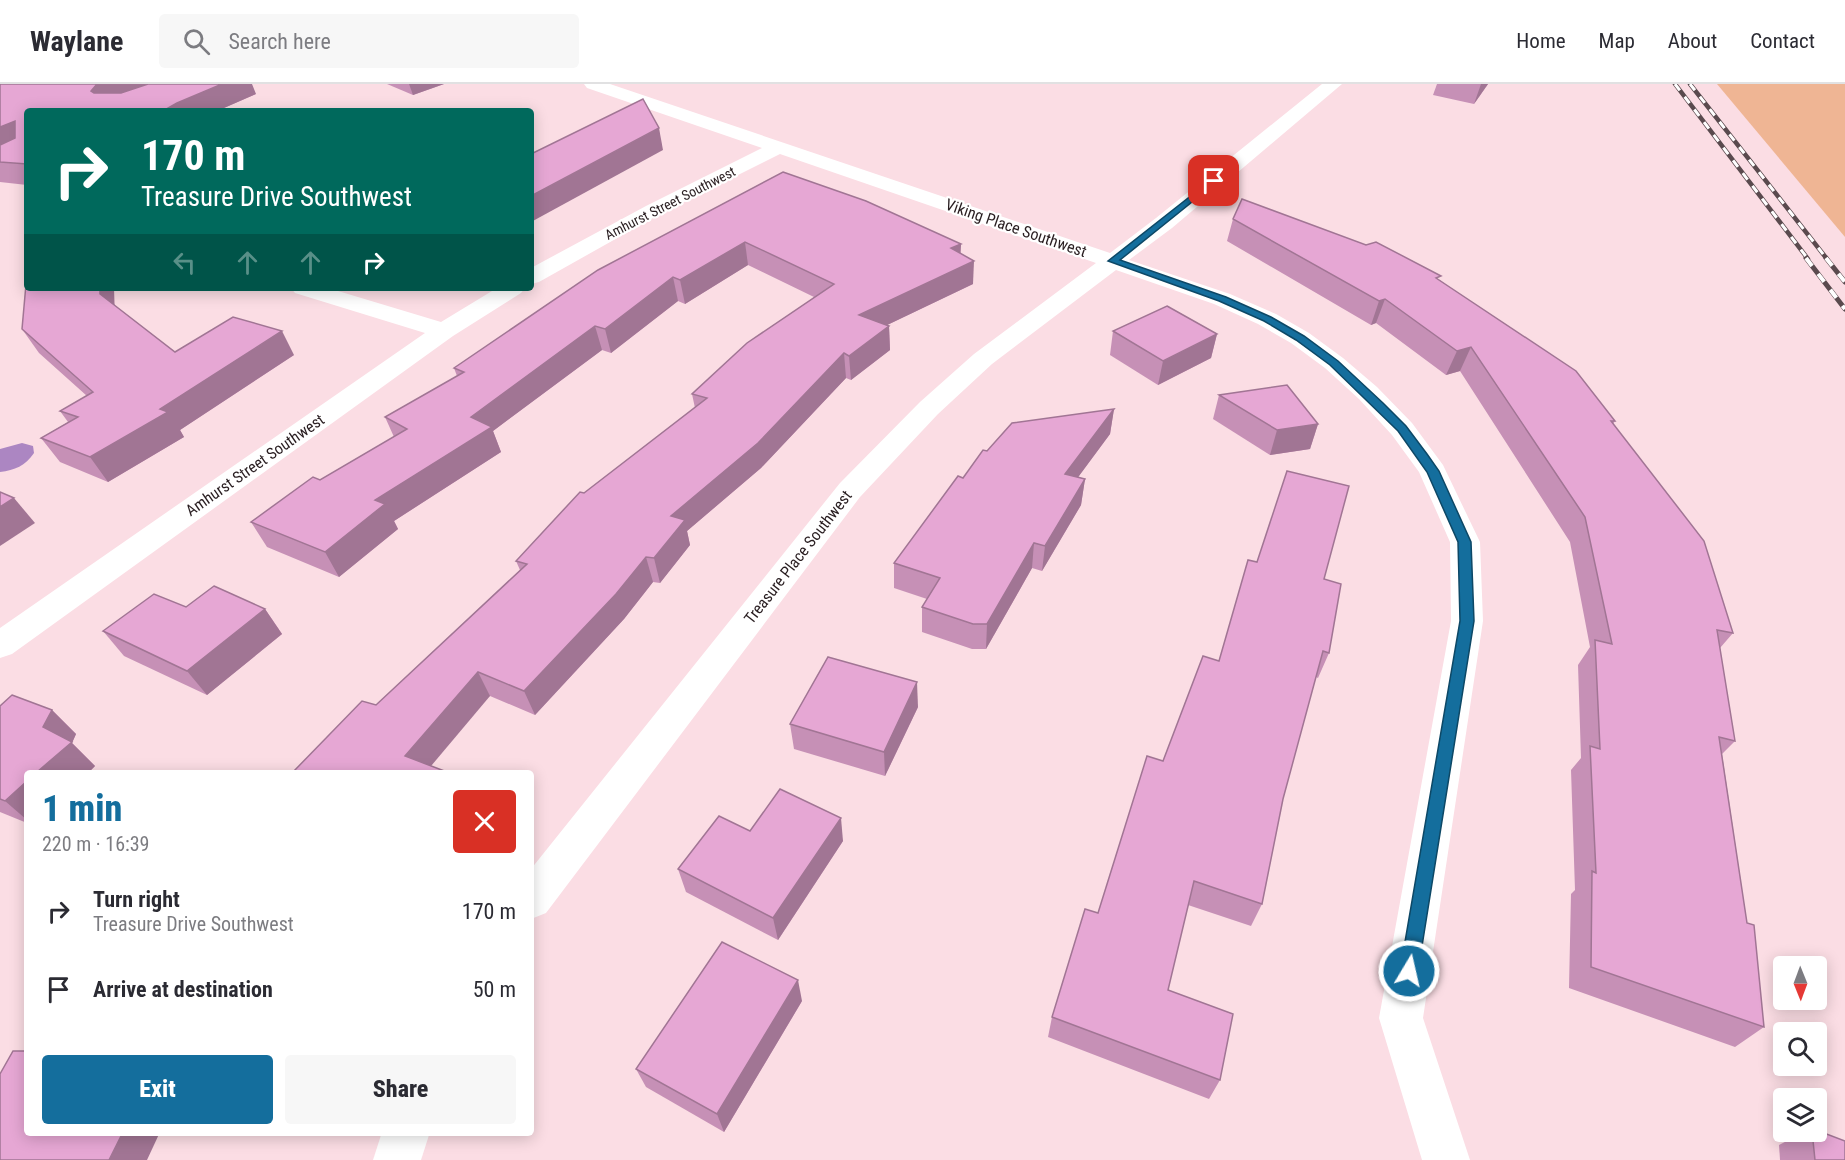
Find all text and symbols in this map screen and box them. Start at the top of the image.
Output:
search box [159,14,579,68]
text: Waylane [30,25,123,58]
icon: search [180,25,213,58]
text: Search here [228,29,331,54]
text: Home [1516,29,1566,53]
text: Map [1599,29,1635,53]
text: About [1668,29,1717,53]
text: Contact [1750,29,1815,53]
text: 170 m [141,131,246,180]
icon: right [42,132,120,210]
pin [1188,155,1239,206]
street label: Amhurst Street Southwest [602,163,738,243]
icon: arrive [1197,164,1230,197]
text: Treasure Drive Southwest [141,181,412,213]
street label: Viking Place Southwest [943,195,1089,261]
icon: left [168,246,201,279]
icon: ahead [231,246,264,279]
icon: ahead [294,246,327,279]
icon: right [357,246,390,279]
street label: Amhurst Street Southwest [182,410,328,520]
street label: Treasure Place Southwest [740,486,856,627]
text: 1 min [42,788,122,830]
button: close [453,790,516,853]
text: 220 m · 16:39 [42,832,149,856]
text: Turn right [93,887,180,912]
icon: right [42,895,75,928]
text: 170 m [462,899,516,924]
text: Treasure Drive Southwest [93,912,294,936]
position arrow [1377,939,1441,1003]
north arrow [1773,956,1827,1010]
map controls [1773,956,1827,1142]
icon: arrive [42,973,75,1006]
text: Arrive at destination [93,977,273,1002]
text: 50 m [473,977,516,1002]
button: search [1773,1022,1827,1076]
button: Exit [42,1055,273,1124]
button: Share [285,1055,516,1124]
button: layers [1773,1088,1827,1142]

